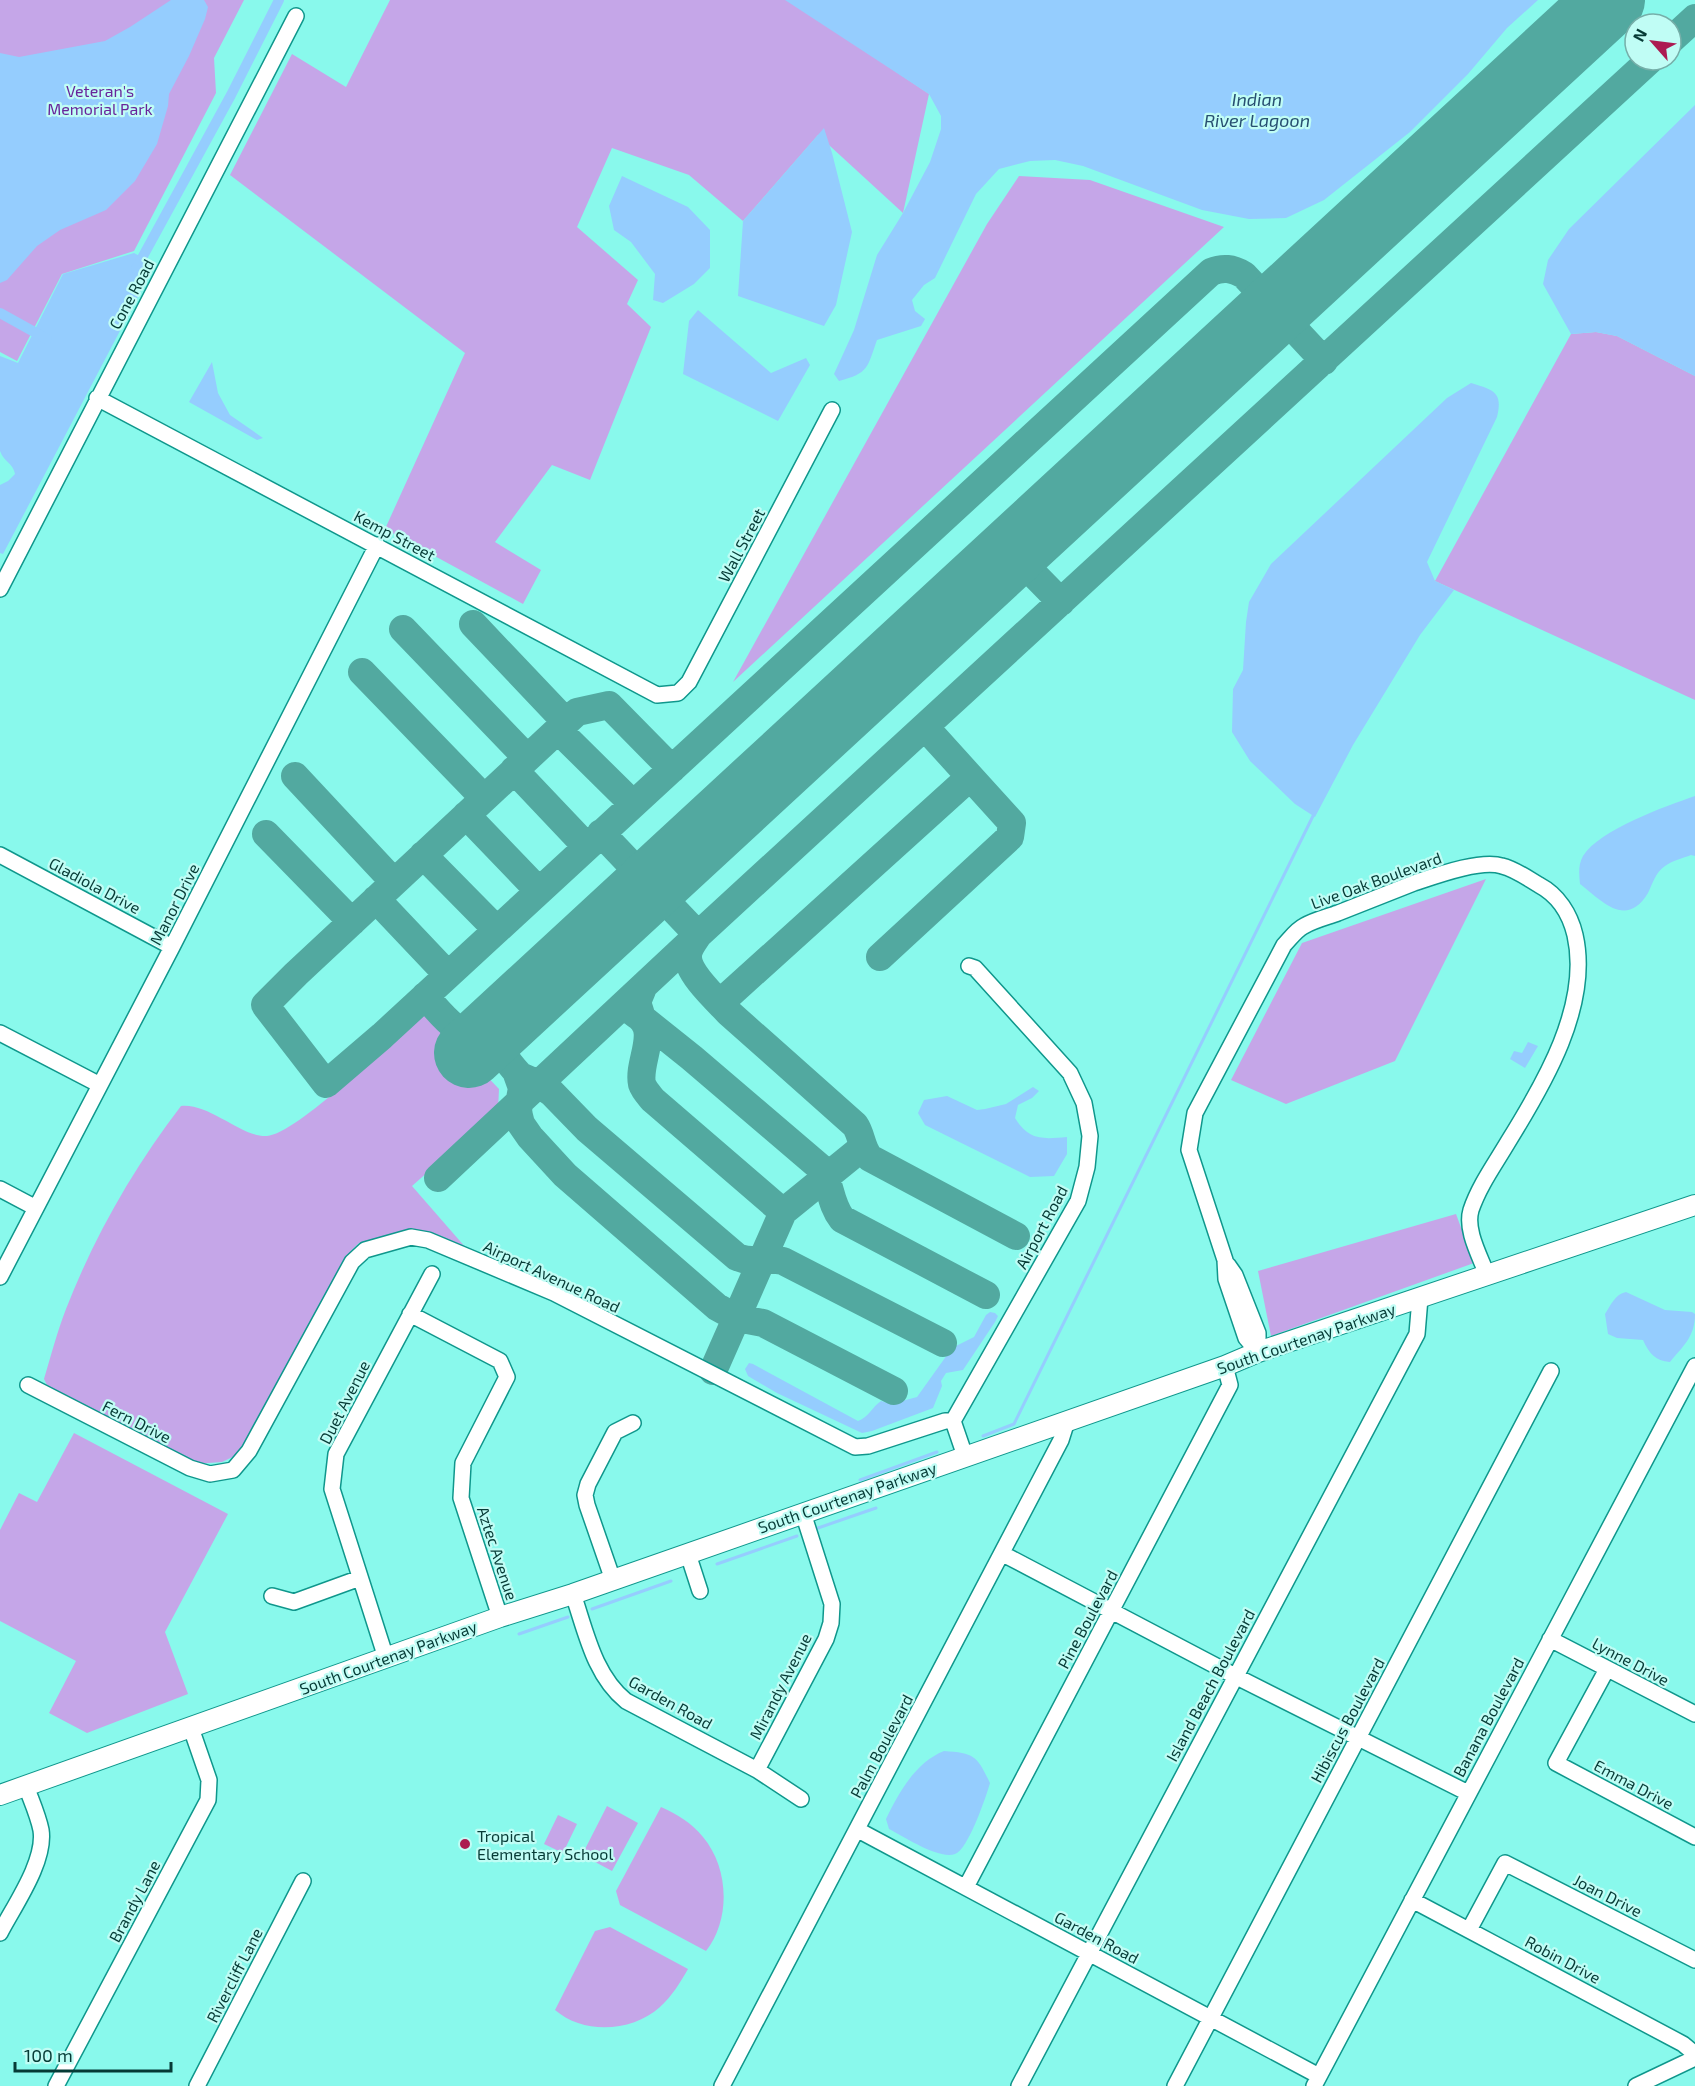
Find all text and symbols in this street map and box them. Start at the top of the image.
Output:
north arrow [1623,12,1683,72]
text: N [1628,25,1650,44]
park label: Veteran's Memorial Park [47,81,153,118]
water label: Indian River Lagoon [1204,88,1310,131]
street label: Cone Road [105,256,157,332]
street label: Wall Street [714,505,768,585]
street label: Kemp Street [351,506,439,564]
street label: Live Oak Boulevard [1308,848,1444,912]
street label: Gladiola Drive [46,853,144,917]
street label: Manor Drive [145,860,203,948]
street label: Airport Road [1011,1182,1071,1272]
street label: Airport Avenue Road [481,1236,623,1316]
street label: South Courtenay Parkway [1214,1298,1398,1377]
street label: Duet Avenue [315,1357,373,1447]
street label: Fern Drive [100,1396,174,1446]
street label: South Courtenay Parkway [755,1457,939,1536]
street label: Aztec Avenue [474,1504,522,1602]
street label: Pine Boulevard [1053,1566,1121,1672]
street label: Island Beach Boulevard [1162,1606,1258,1764]
street label: South Courtenay Parkway [297,1616,480,1698]
street label: Mirandy Avenue [745,1630,815,1742]
street label: Lynne Drive [1589,1633,1673,1689]
street label: Hibiscus Boulevard [1306,1654,1388,1786]
street label: Banana Boulevard [1449,1654,1527,1780]
street label: Garden Road [626,1671,716,1733]
street label: Palm Boulevard [846,1691,916,1801]
street label: Emma Drive [1591,1755,1677,1813]
place label: Tropical Elementary School [477,1826,613,1863]
marker: Tropical Elementary School [458,1837,472,1851]
street label: Brandy Lane [104,1857,164,1945]
street label: Joan Drive [1571,1870,1645,1920]
street label: Garden Road [1052,1907,1142,1967]
street label: Rivercliff Lane [202,1925,266,2025]
street label: Robin Drive [1522,1931,1604,1987]
scale bar [15,2035,171,2073]
text: 100 m [24,2044,73,2066]

